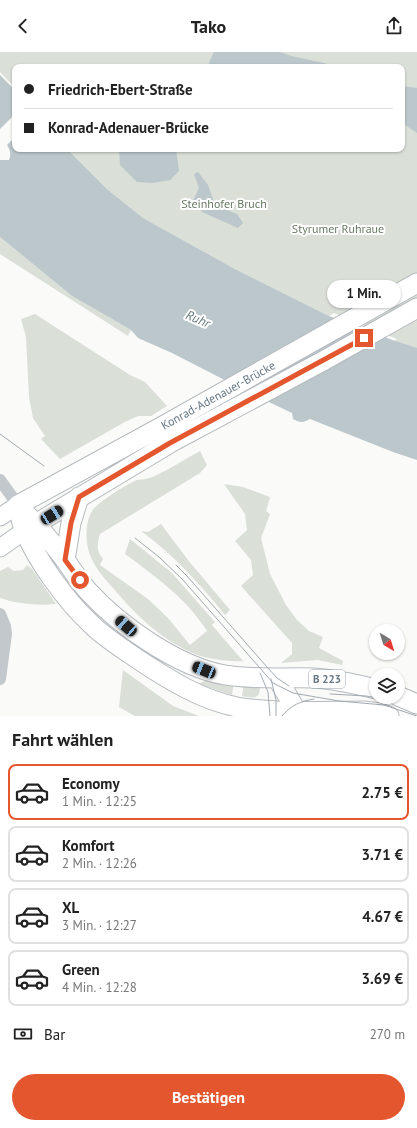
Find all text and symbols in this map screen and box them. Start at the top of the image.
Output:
icon: back [12,15,34,37]
text: Tako [191,15,226,38]
icon: share [383,15,405,37]
text: Friedrich-Ebert-Straße [48,80,193,99]
text: Konrad-Adenauer-Brücke [48,118,209,137]
park label: Steinhofer Bruch [181,196,267,211]
park label: Styrumer Ruhraue [292,221,384,236]
callout: 1 Min. [327,280,401,308]
text: 1 Min. [347,285,381,302]
water label: Ruhr [183,306,213,332]
route end [355,329,373,347]
street label: Konrad-Adenauer-Brücke [158,357,278,433]
car [39,504,65,526]
route start [71,571,89,589]
car [113,614,139,638]
north arrow [369,624,405,660]
map controls [369,624,405,704]
car [191,660,217,680]
button: layers [369,668,405,704]
road number: B 223 [309,670,345,688]
text: Fahrt wählen [12,728,113,751]
icon: car [14,774,50,810]
text: Economy [62,774,120,793]
text: 2.75 € [361,783,403,802]
text: 1 Min. · 12:25 [62,793,137,810]
icon: car [14,836,50,872]
text: Komfort [62,836,114,855]
text: 3.71 € [361,845,403,864]
text: 2 Min. · 12:26 [62,855,137,872]
icon: car [14,898,50,934]
text: XL [62,898,79,917]
text: 4.67 € [362,907,403,926]
text: 3 Min. · 12:27 [62,917,137,934]
icon: car [14,960,50,996]
text: Green [62,960,100,979]
text: 3.69 € [361,969,403,988]
text: 4 Min. · 12:28 [62,979,137,996]
icon: cash [12,1023,34,1045]
text: Bar [44,1025,65,1044]
text: 270 m [370,1026,405,1043]
button: Bestätigen [12,1074,405,1120]

